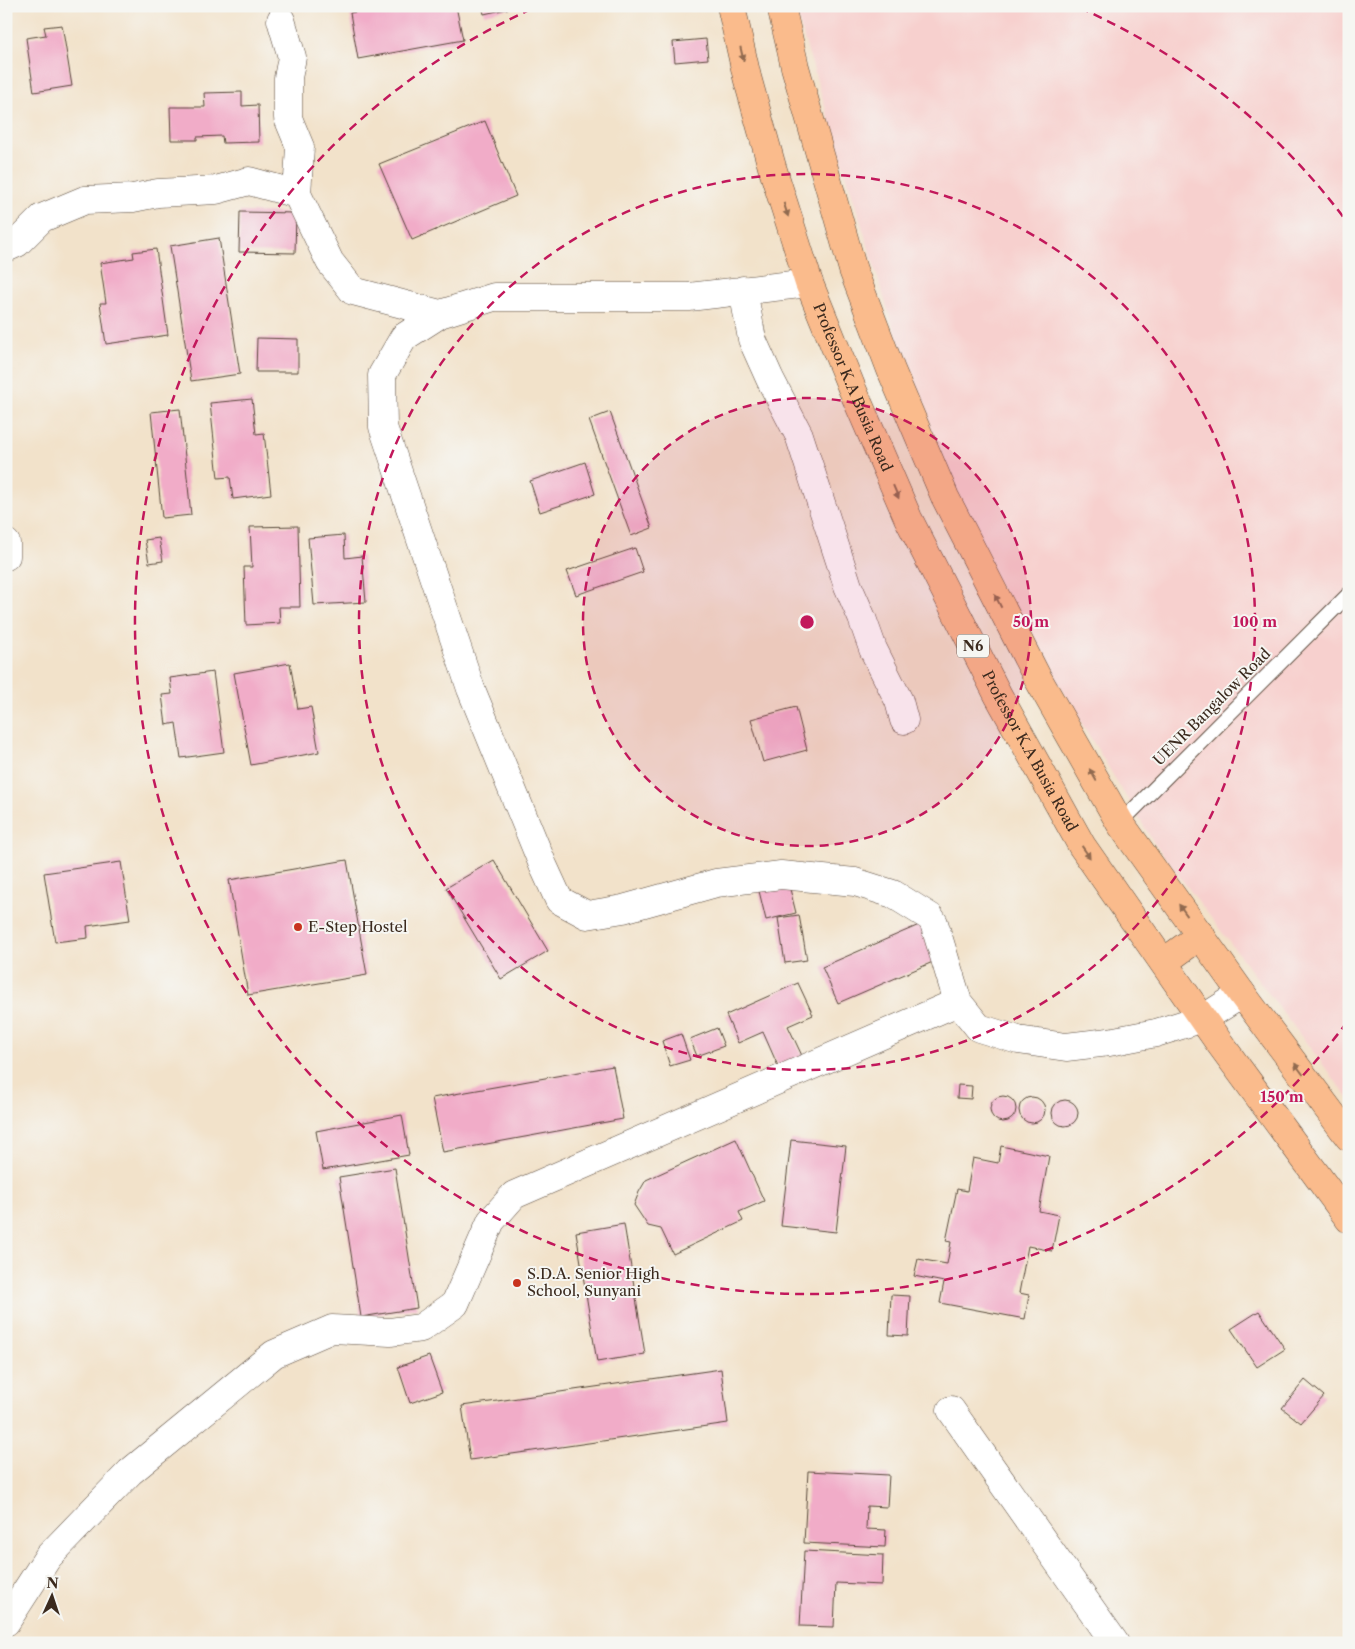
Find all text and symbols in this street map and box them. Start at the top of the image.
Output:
one-way arrow [738,46,746,61]
one-way arrow [783,203,791,218]
street label: Professor K.A Busia Road [809,300,897,474]
one-way arrow [893,485,901,499]
one-way arrow [994,594,1002,608]
text: 50 m [1013,612,1049,631]
text: 100 m [1233,612,1277,631]
centre of rings [798,613,816,631]
road number: N6 [957,634,989,658]
street label: UENR Bangalow Road [1149,644,1274,769]
street label: Professor K.A Busia Road [978,667,1082,835]
one-way arrow [1088,768,1097,781]
one-way arrow [1081,845,1091,859]
one-way arrow [1177,904,1188,917]
place label: E-Step Hostel [308,917,408,936]
marker: E-Step Hostel [292,921,304,933]
one-way arrow [1294,1062,1304,1076]
text: 150 m [1260,1087,1304,1106]
place label: S.D.A. Senior High School, Sunyani [527,1264,661,1300]
marker: S.D.A. Senior High School, Sunyani [511,1277,523,1289]
north arrow [28,1572,78,1622]
text: N [46,1574,59,1592]

